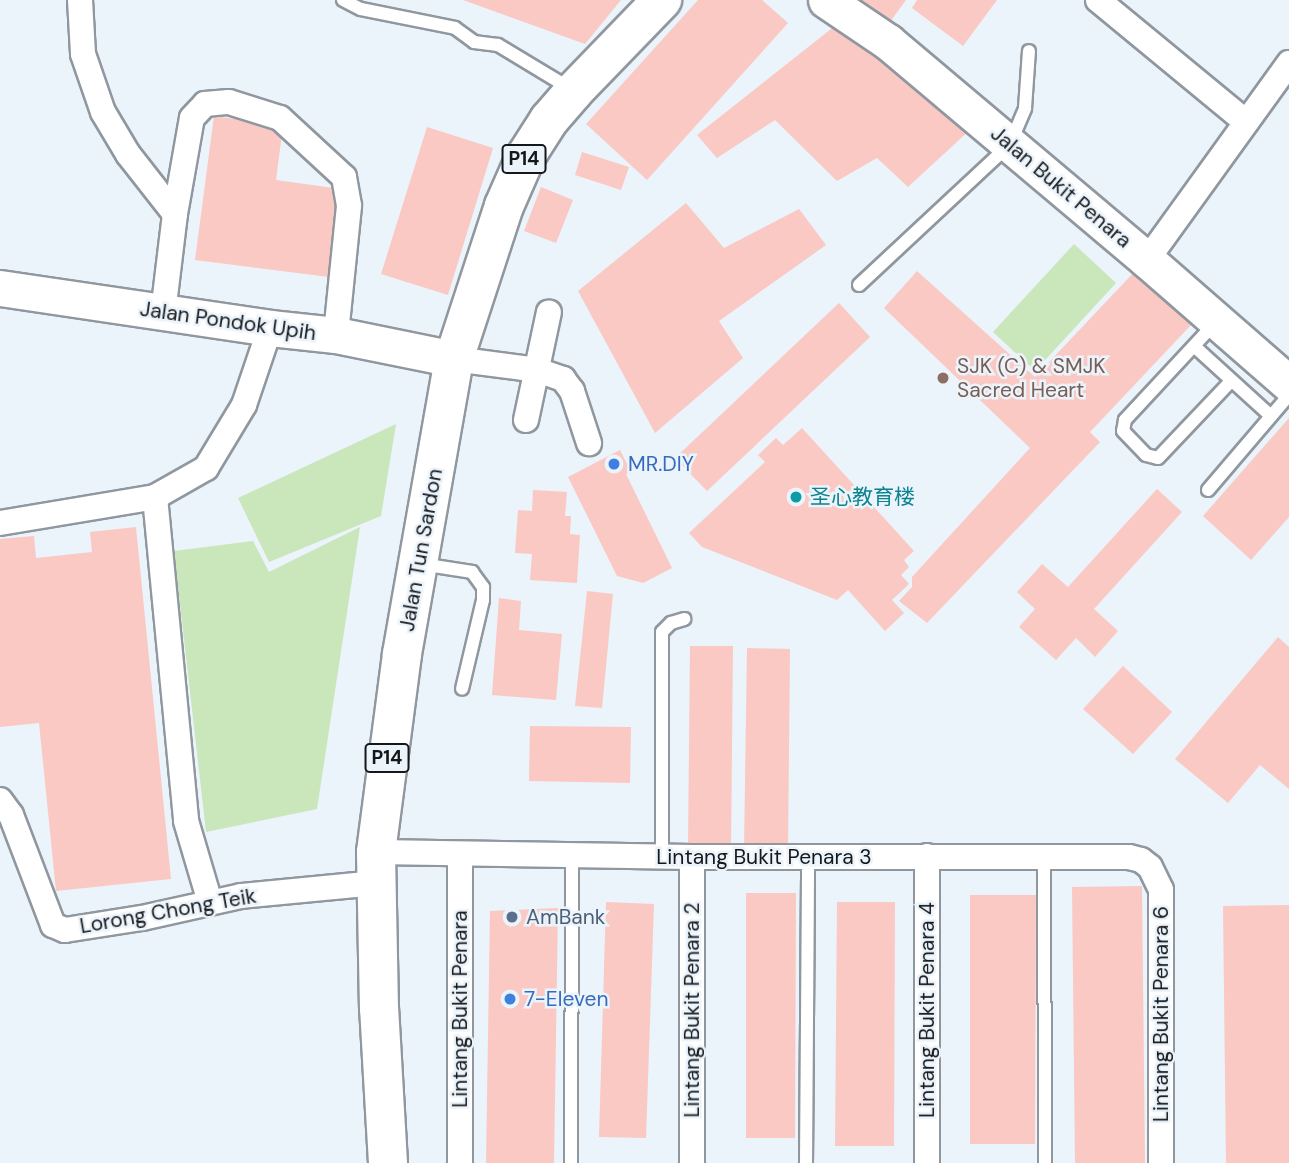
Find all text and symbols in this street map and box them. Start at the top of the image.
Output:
street label: Jalan Bukit Penara [985,121,1137,253]
road number: P14 [501,144,547,174]
street label: Jalan Pondok Upih [138,296,318,346]
place label: SJK (C) & SMJK Sacred Heart [957,353,1105,403]
marker: SJK (C) & SMJK Sacred Heart [935,370,951,386]
place label: MR.DIY [628,451,694,477]
marker: MR.DIY [606,456,622,472]
street label: Jalan Tun Sardon [394,467,448,633]
place label: 圣心教育楼 [810,484,915,510]
marker: 圣心教育楼 [788,489,804,505]
road number: P14 [364,743,410,774]
street label: Lintang Bukit Penara 3 [656,844,872,870]
street label: Lorong Chong Teik [78,883,258,939]
street label: Lintang Bukit Penara 2 [679,902,705,1118]
street label: Lintang Bukit Penara 4 [914,902,940,1118]
place label: AmBank [526,904,605,930]
street label: Lintang Bukit Penara 6 [1148,906,1174,1122]
marker: AmBank [504,909,520,925]
street label: Lintang Bukit Penara [447,910,473,1108]
place label: 7-Eleven [524,986,608,1012]
marker: 7-Eleven [502,991,518,1007]

